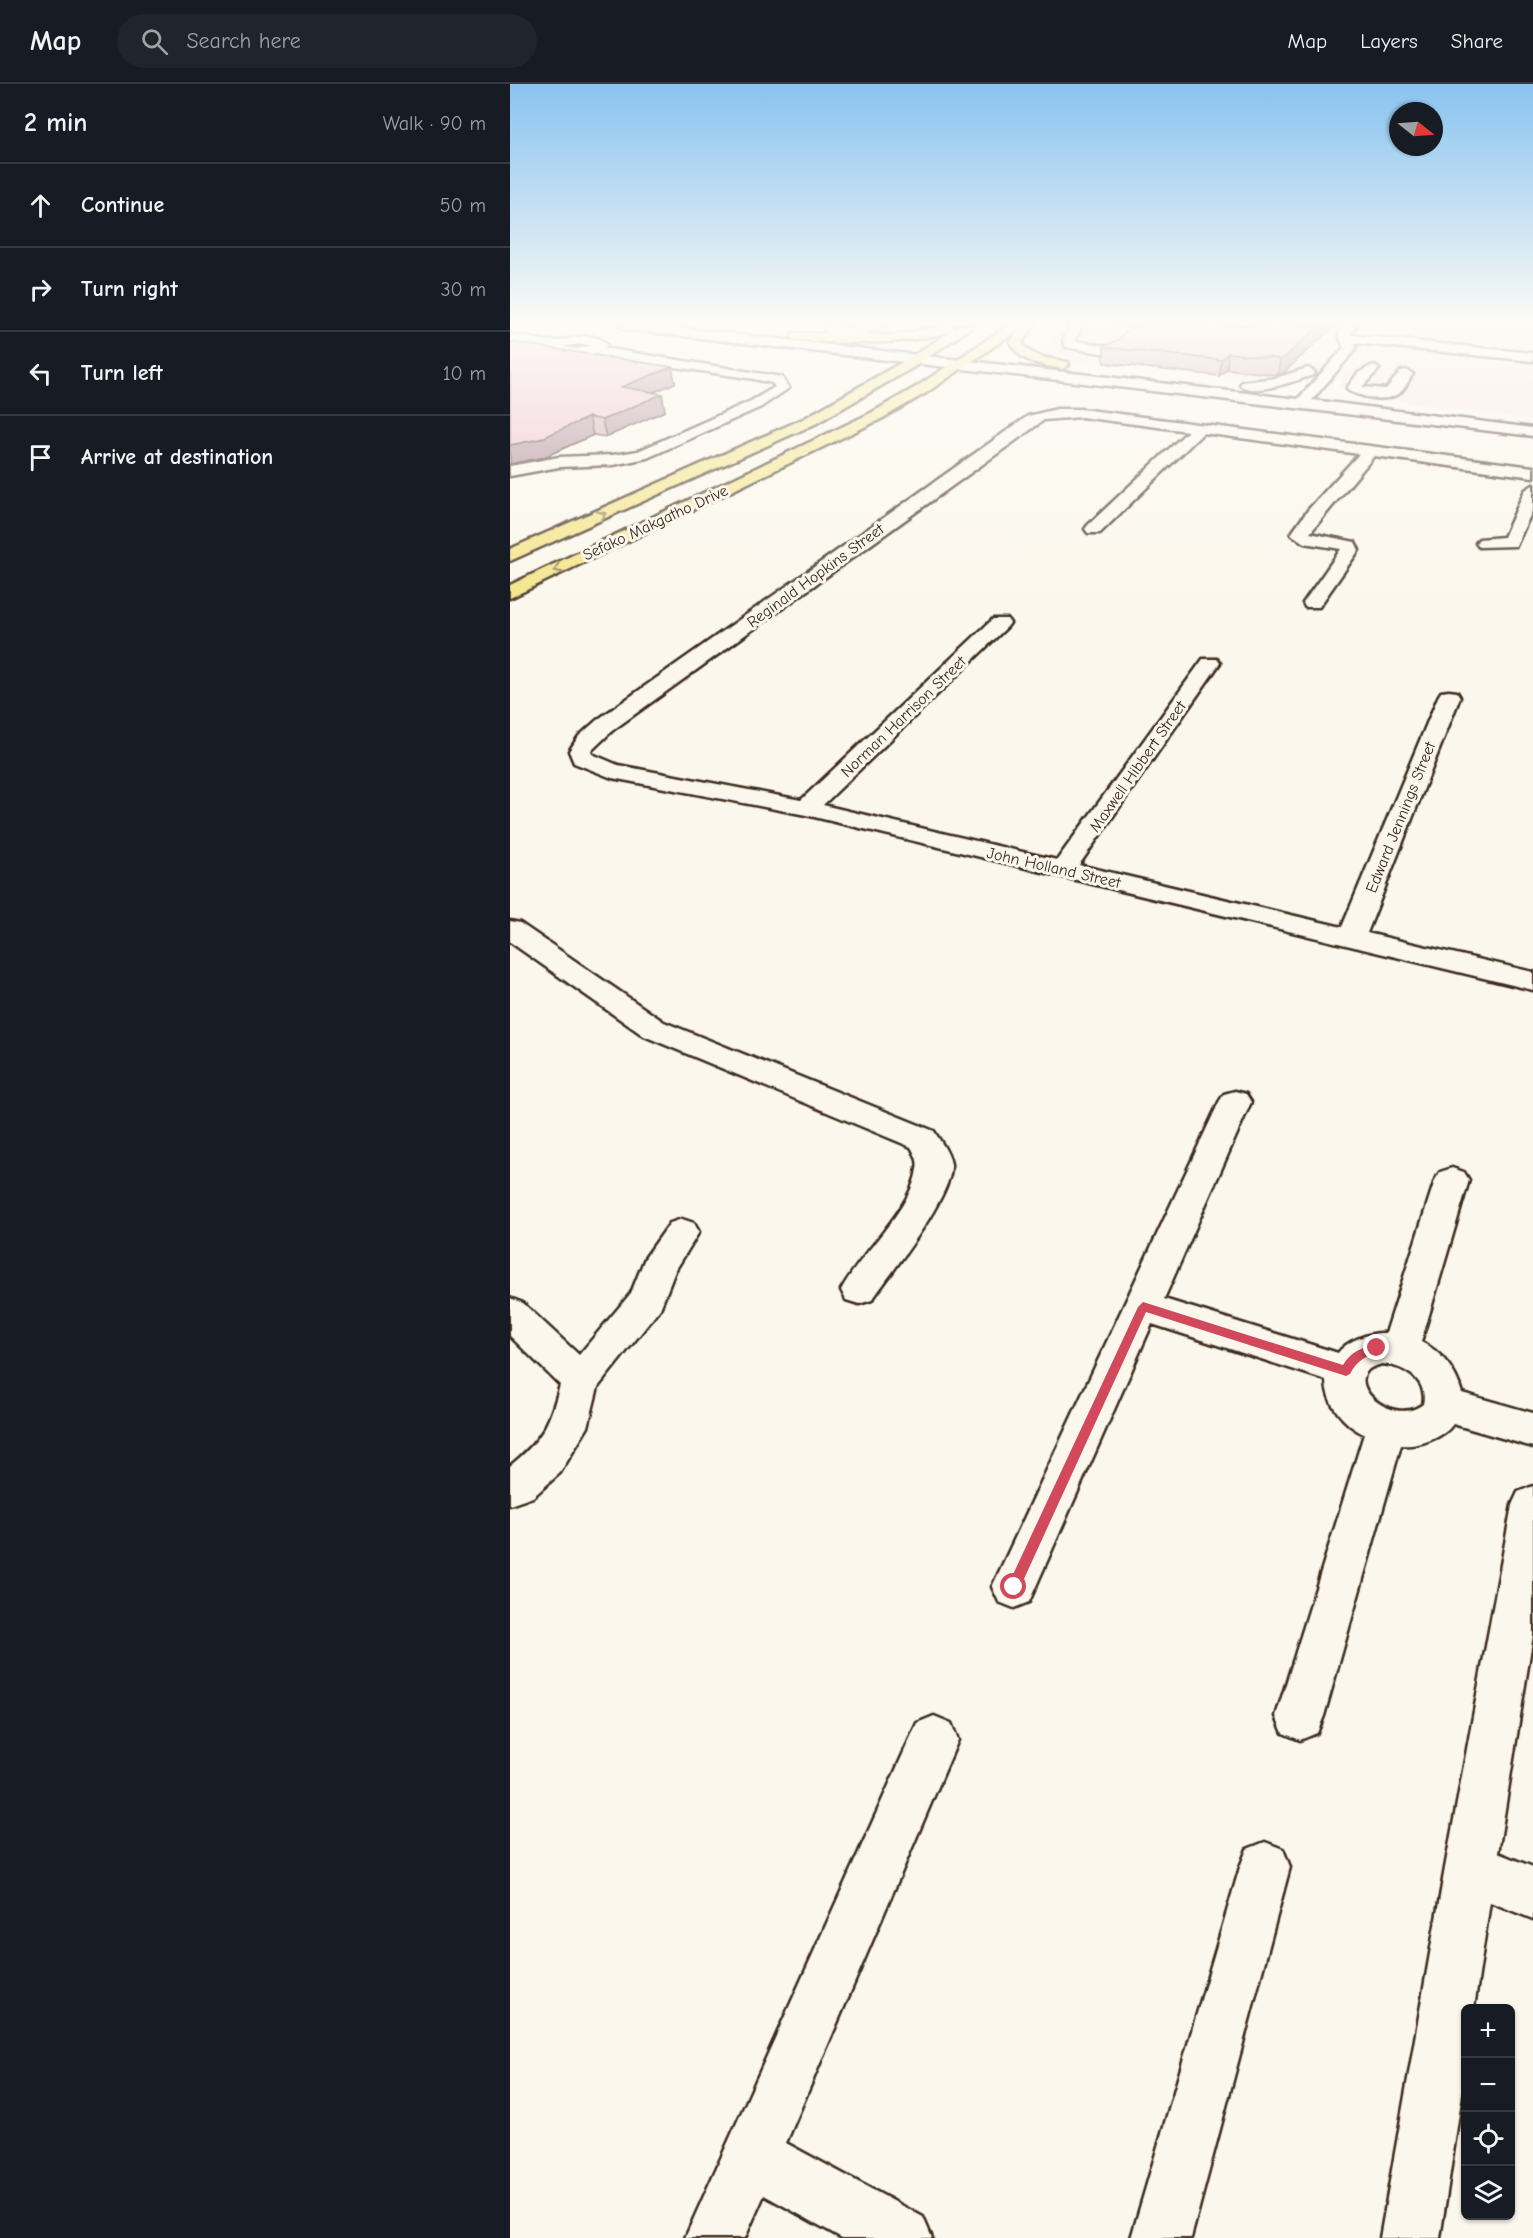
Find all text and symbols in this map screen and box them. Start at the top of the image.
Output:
search box [117,14,537,68]
text: Map [30,25,81,57]
icon: search [138,25,171,58]
text: Search here [186,28,301,54]
text: Map [1288,29,1327,53]
text: Layers [1360,29,1418,53]
text: Share [1451,29,1503,53]
north arrow [1389,102,1443,156]
text: 2 min [24,108,87,138]
text: Walk · 90 m [383,112,486,135]
icon: ahead [24,189,57,222]
text: Continue [81,192,164,218]
text: 50 m [440,194,486,217]
icon: right [24,273,57,306]
text: Turn right [81,276,178,302]
text: 30 m [440,278,486,301]
icon: left [24,357,57,390]
text: Turn left [81,360,163,386]
text: 10 m [443,362,486,385]
icon: arrive [24,441,57,474]
text: Arrive at destination [81,444,273,470]
street label: Sefako Makgatho Drive [580,481,731,564]
one-way arrow [595,510,606,522]
street label: Reginald Hopkins Street [744,520,888,632]
one-way arrow [553,561,564,573]
street label: Norman Harrison Street [838,652,970,781]
street label: Maxwell Hibbert Street [1086,697,1190,835]
street label: Edward Jennings Street [1362,739,1440,896]
street label: John Holland Street [985,844,1123,892]
route end [1363,1334,1389,1360]
route start [1000,1573,1026,1599]
map controls [1461,2004,1515,2220]
button: + [1461,2004,1515,2058]
button: − [1461,2058,1515,2112]
button: locate [1461,2112,1515,2166]
button: layers [1461,2166,1515,2220]

